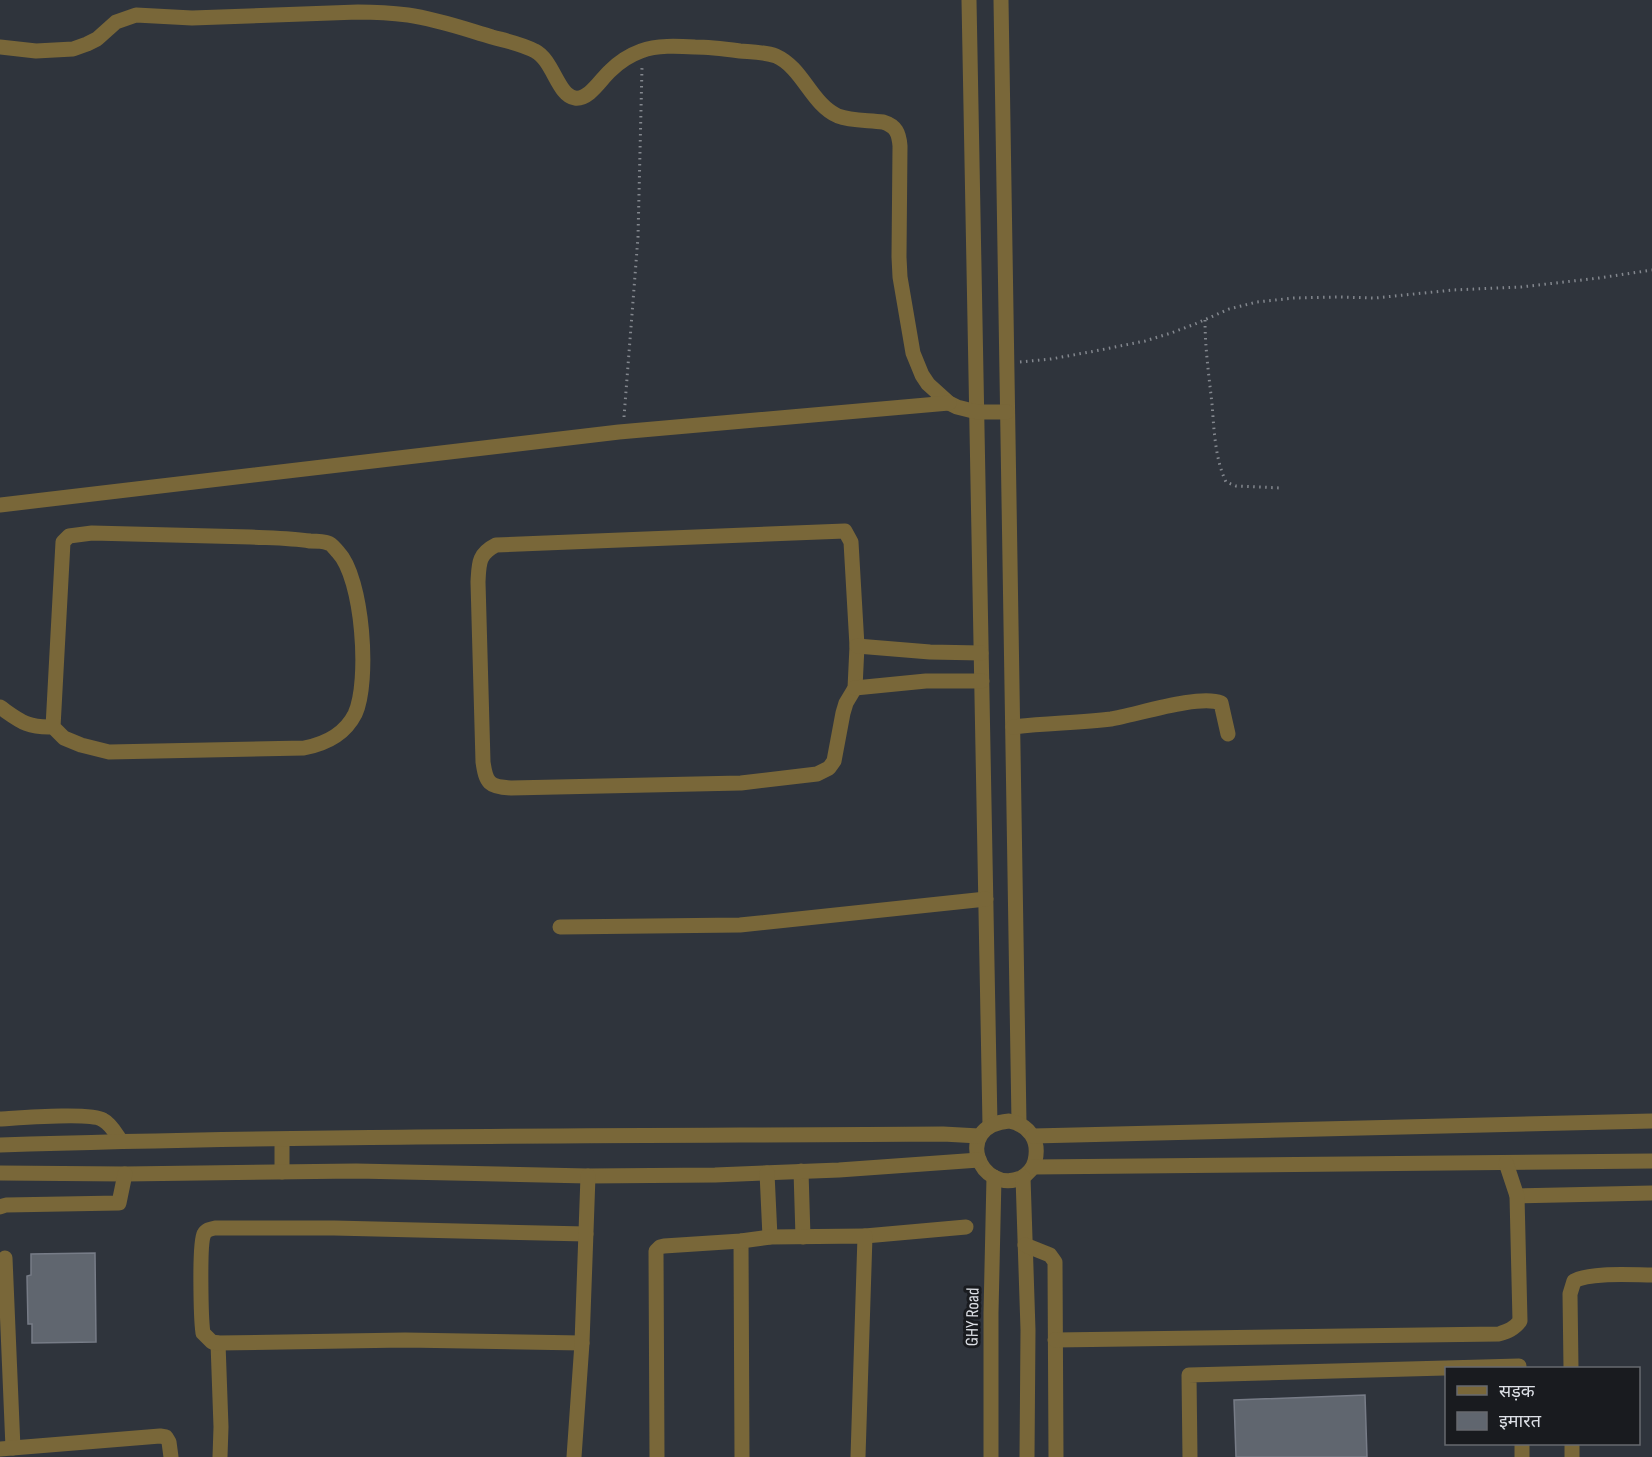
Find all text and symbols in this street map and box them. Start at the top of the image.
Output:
street label: GHY Road [961,1288,984,1346]
legend [1445,1367,1640,1445]
text: सड़क [1499,1381,1536,1402]
text: इमारत [1499,1411,1542,1432]

